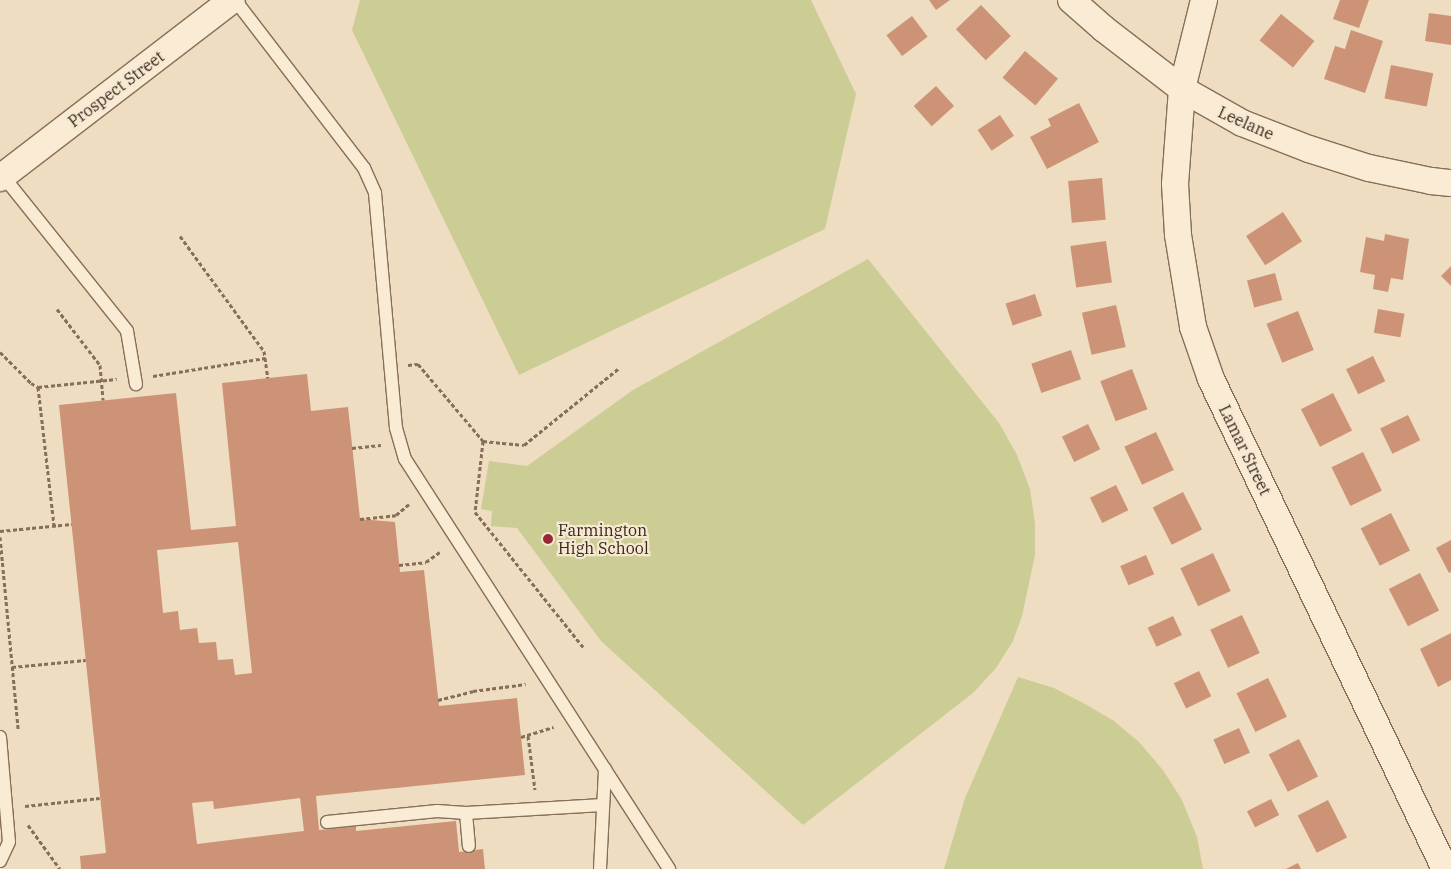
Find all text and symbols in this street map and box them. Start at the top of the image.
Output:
street label: Prospect Street [64,47,168,131]
street label: Leelane [1215,102,1277,144]
street label: Lamar Street [1215,402,1275,498]
place label: Farmington High School [558,520,649,558]
marker: Farmington High School [542,533,554,545]

